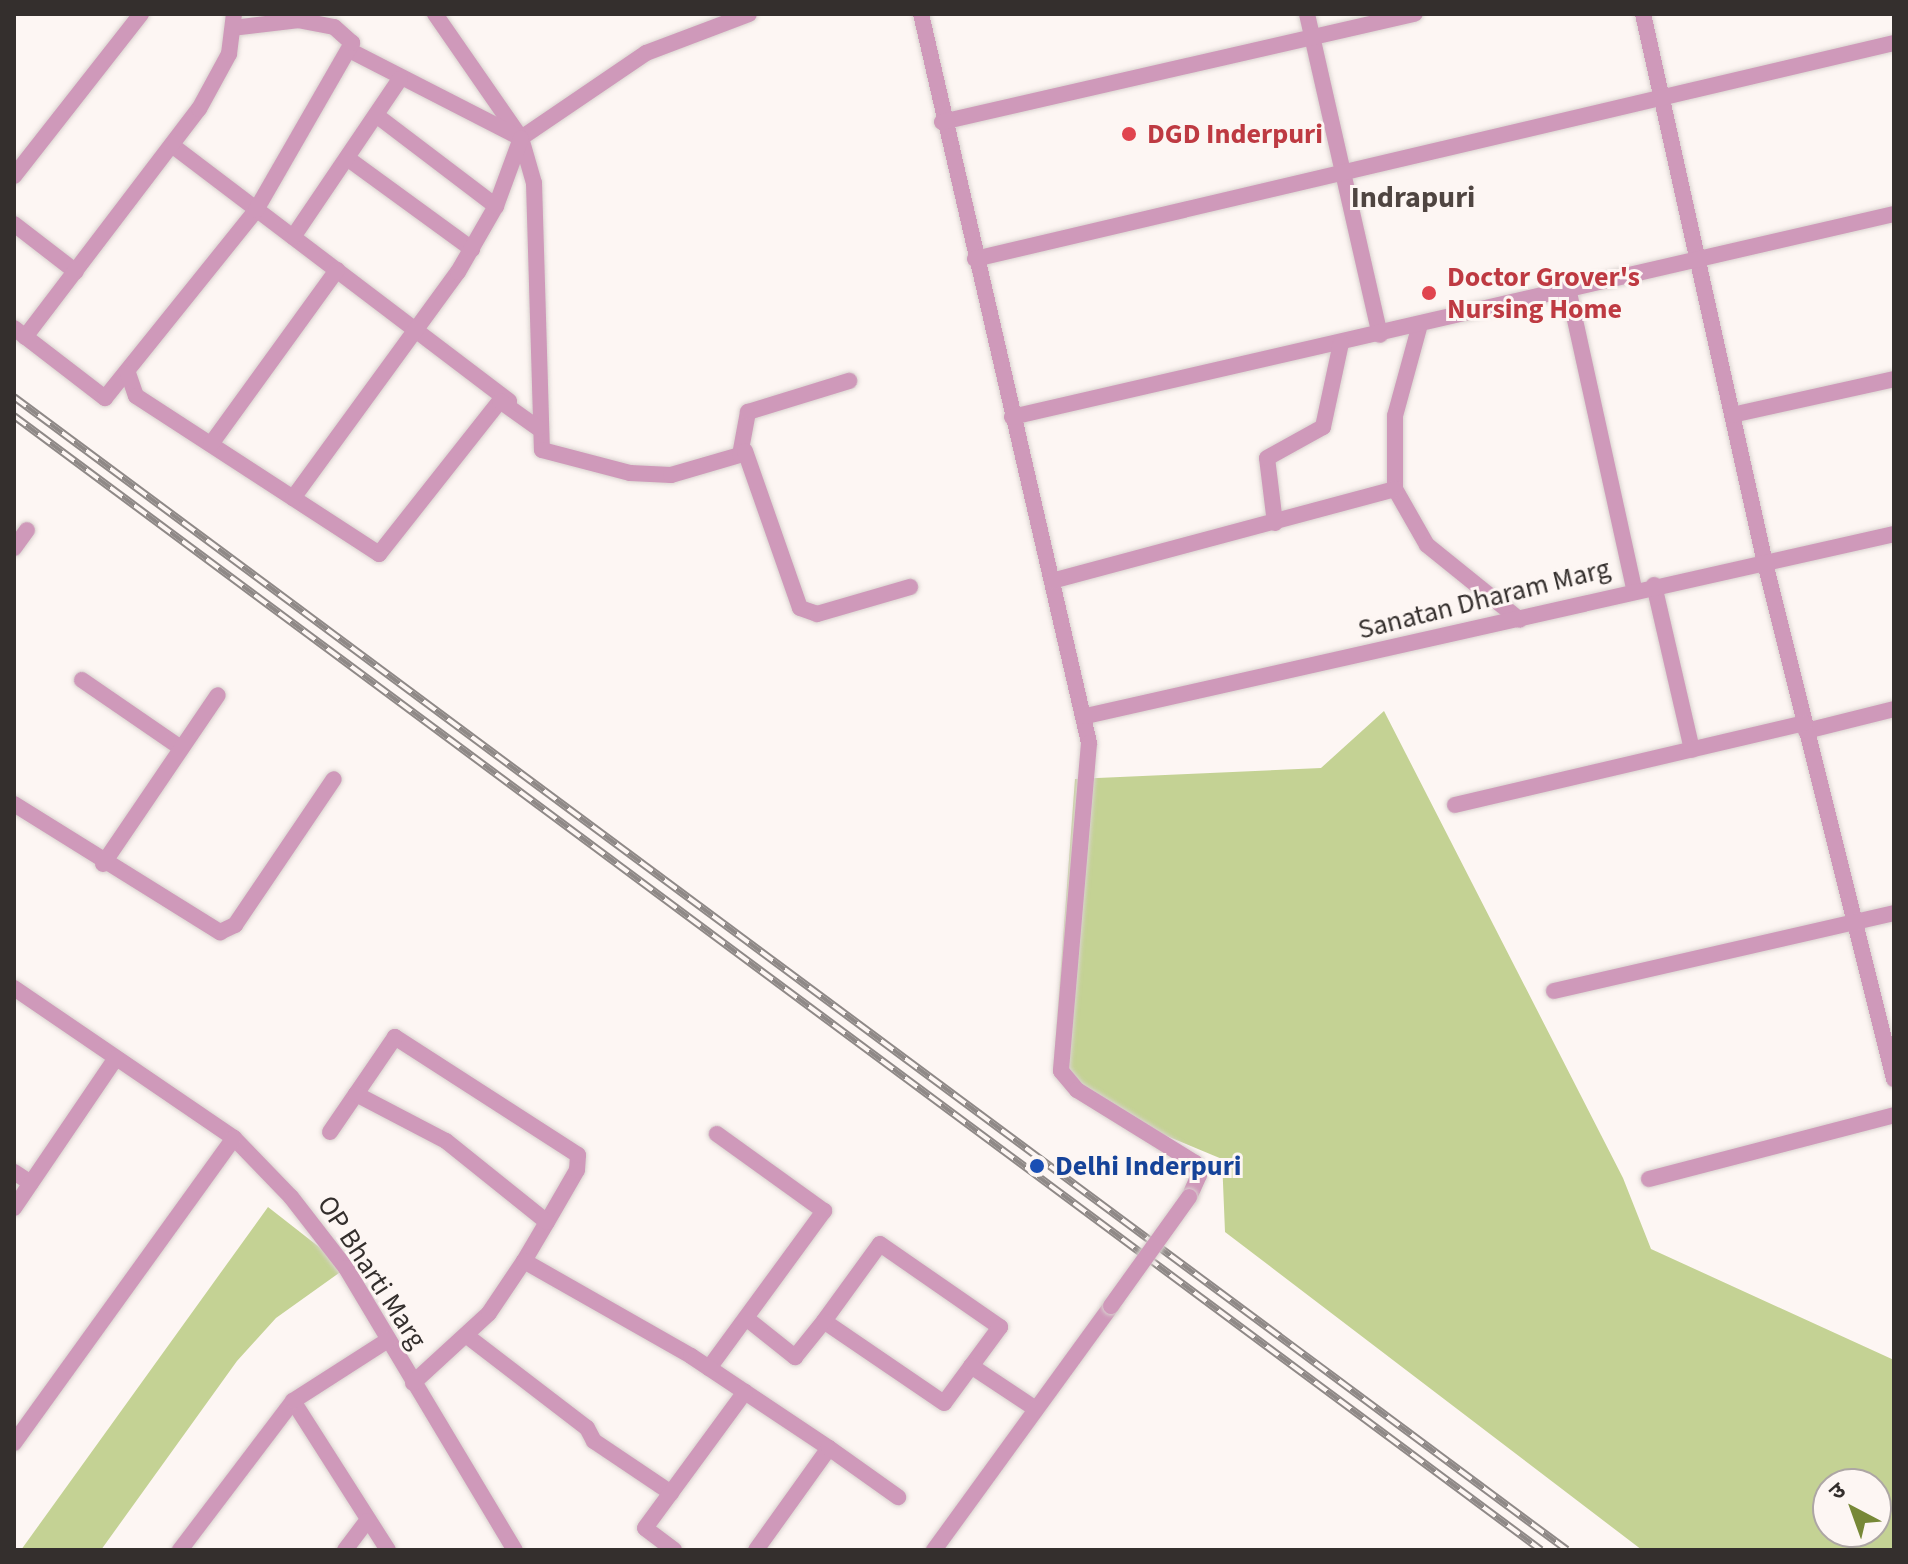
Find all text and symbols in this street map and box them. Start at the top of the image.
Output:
place label: DGD Inderpuri [1147,117,1323,151]
marker: DGD Inderpuri [1118,123,1140,145]
district label: Indrapuri [1351,180,1475,216]
place label: Doctor Grover's Nursing Home [1447,260,1640,326]
marker: Doctor Grover's Nursing Home [1418,282,1440,304]
street label: Sanatan Dharam Marg [1354,551,1614,647]
place label: Delhi Inderpuri [1055,1149,1242,1183]
marker: Delhi Inderpuri [1026,1155,1048,1177]
street label: OP Bharti Marg [310,1189,434,1355]
north arrow [1812,1468,1892,1548]
text: उ [1822,1475,1853,1508]

